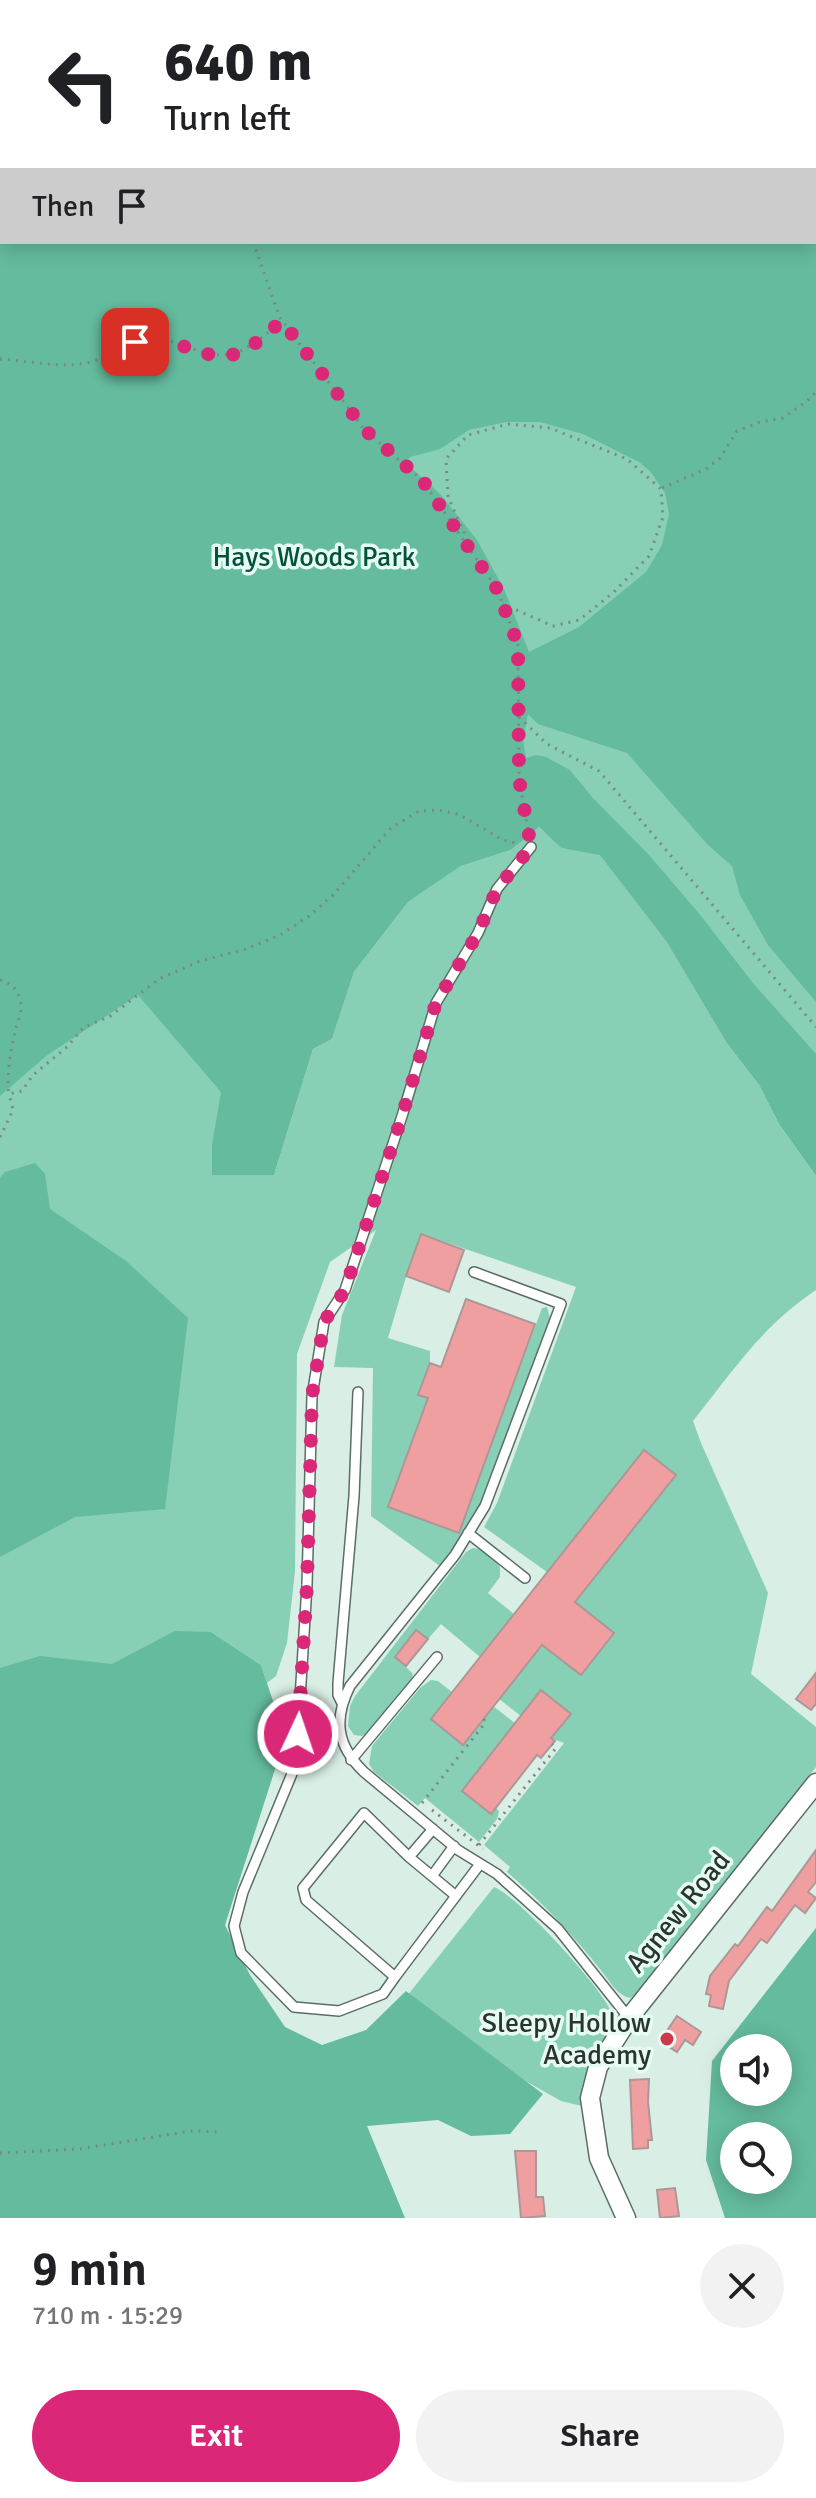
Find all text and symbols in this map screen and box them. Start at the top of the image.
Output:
text: 640 m [164,27,312,96]
icon: left [32,32,136,136]
text: Turn left [164,96,291,141]
icon: arrive [110,184,154,228]
text: Then [32,188,94,225]
pin [101,308,169,376]
icon: arrive [113,320,157,364]
park label: Hays Woods Park [212,540,416,574]
position arrow [256,1692,340,1776]
street label: Agnew Road [619,1844,737,1980]
place label: Sleepy Hollow Academy [482,2006,651,2072]
marker: Sleepy Hollow Academy [658,2030,676,2048]
map controls [720,2034,792,2194]
button: sound [720,2034,792,2106]
button: search [720,2122,792,2194]
text: 9 min [32,2240,147,2299]
button: close [700,2244,784,2328]
text: 710 m · 15:29 [32,2300,183,2332]
button: Exit [32,2390,400,2482]
button: Share [416,2390,784,2482]

